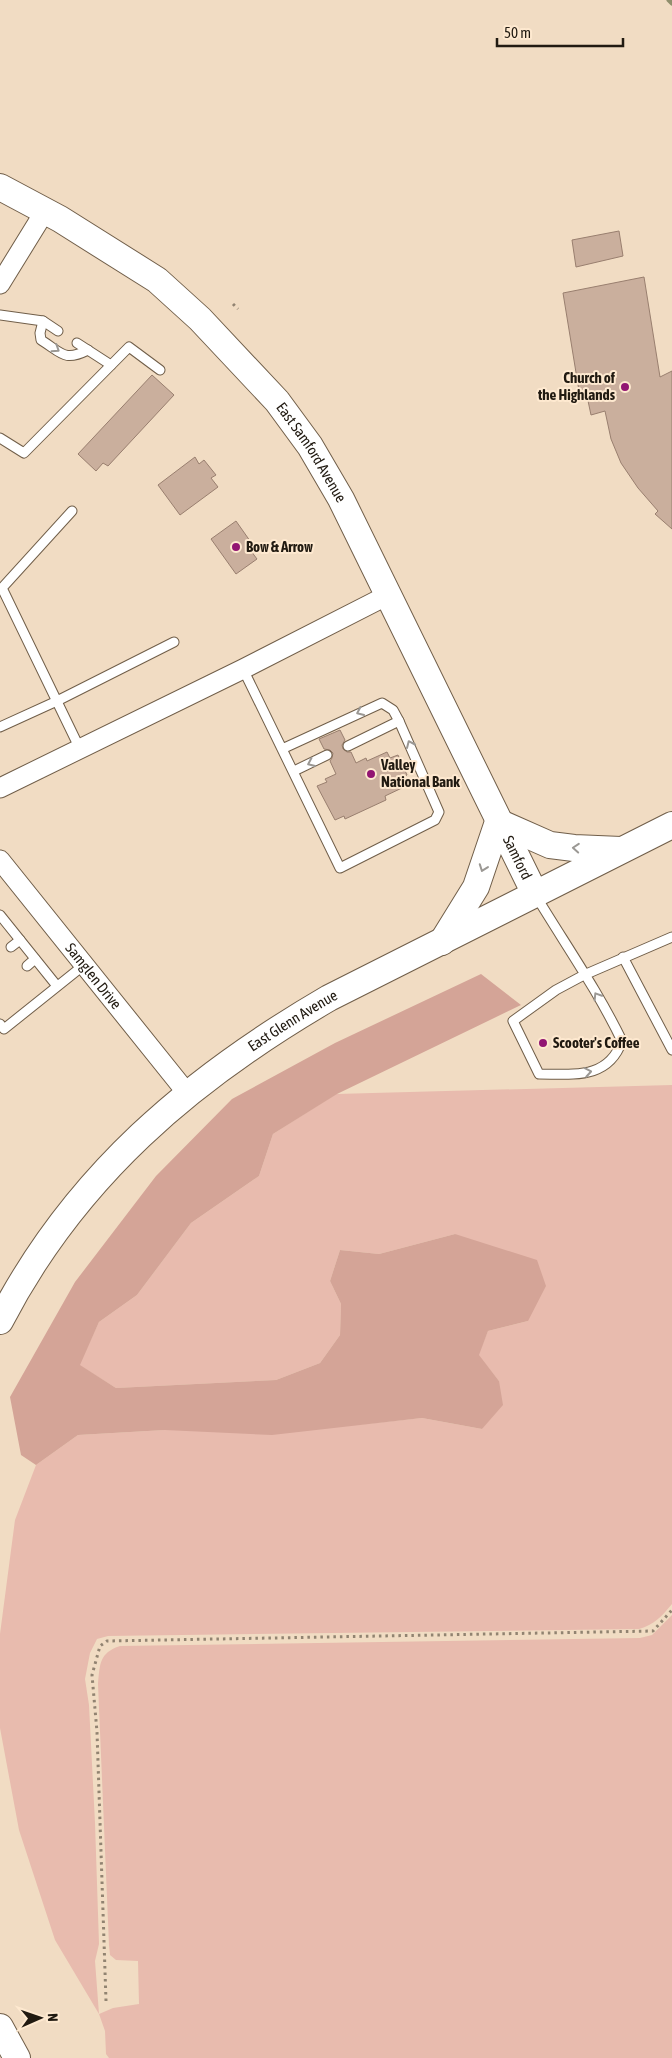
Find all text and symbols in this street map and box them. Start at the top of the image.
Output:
scale bar [497,15,623,47]
text: 50 m [504,24,531,41]
one-way arrow [50,343,59,353]
place label: Church of the Highlands [537,369,616,403]
marker: Church of the Highlands [619,381,631,393]
street label: East Samford Avenue [273,399,350,505]
place label: Bow & Arrow [246,538,313,555]
marker: Bow & Arrow [230,541,242,553]
one-way arrow [356,706,365,716]
one-way arrow [405,740,416,749]
place label: Valley National Bank [380,756,460,790]
one-way arrow [307,757,316,767]
marker: Valley National Bank [365,768,377,780]
street label: Samford [500,833,536,882]
one-way arrow [572,843,580,854]
one-way arrow [479,863,489,872]
street label: Samglen Drive [62,939,125,1012]
street label: East Glenn Avenue [245,986,340,1055]
one-way arrow [594,992,604,1001]
place label: Scooter's Coffee [553,1034,640,1051]
marker: Scooter's Coffee [537,1037,549,1049]
one-way arrow [584,1068,592,1078]
north arrow [15,1993,65,2043]
text: N [45,2013,61,2022]

